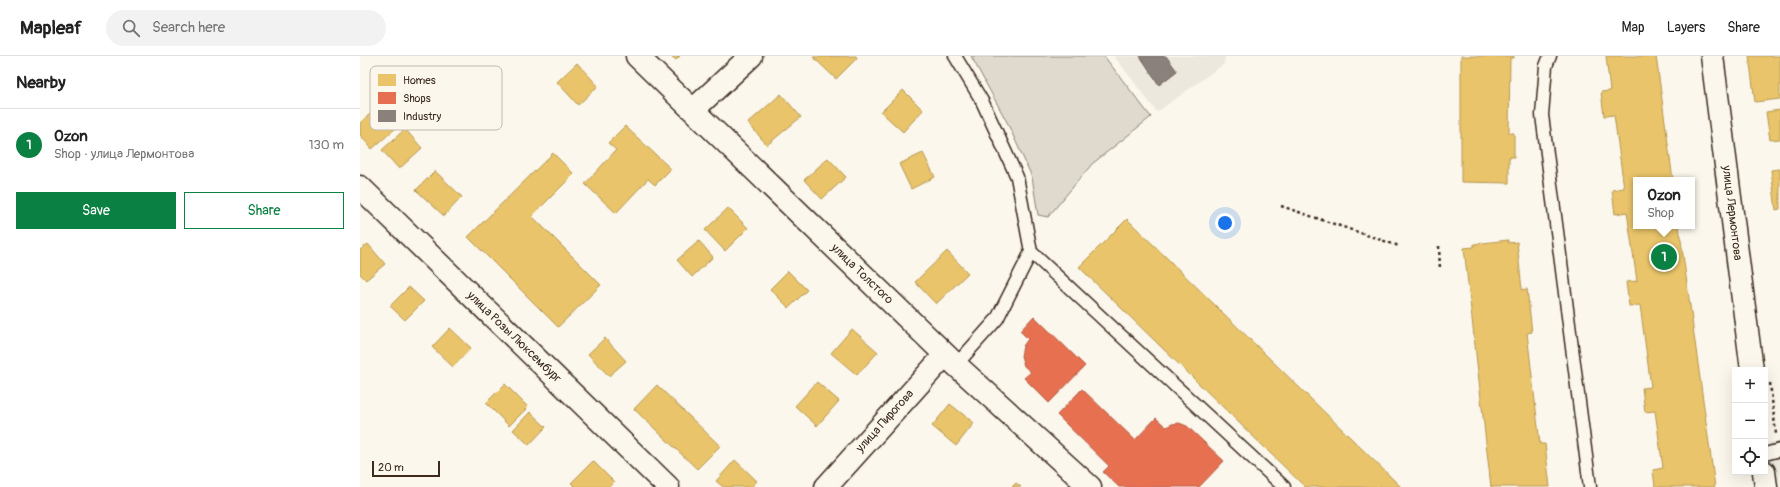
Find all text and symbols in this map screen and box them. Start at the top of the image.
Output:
search box [106,10,386,46]
text: Mapleaf [20,16,82,40]
icon: search [120,17,142,39]
text: Search here [152,18,225,37]
text: Map [1622,19,1645,36]
text: Layers [1667,19,1705,36]
text: Share [1727,19,1760,36]
legend [370,66,502,130]
text: Nearby [16,72,65,93]
text: Homes [403,74,436,87]
text: Shops [403,92,431,105]
text: Industry [403,110,442,123]
text: Ozon [54,127,88,146]
text: 1 [26,137,32,153]
text: 130 m [308,137,344,153]
text: Shop · улица Лермонтова [54,146,194,162]
street label: улица Лермонтова [1719,164,1745,262]
popup [1633,177,1695,229]
text: Ozon [1647,186,1681,205]
button: Save [16,192,176,229]
button: Share [184,192,344,229]
text: Shop [1647,205,1674,221]
your location [1215,213,1235,233]
street label: улица Толстого [827,240,897,308]
pin: 1 [1651,242,1677,272]
street label: улица Розы Люксембург [463,287,564,386]
map controls [1732,367,1768,475]
button: + [1732,367,1768,403]
street label: улица Пирогова [852,386,917,456]
button: − [1732,403,1768,439]
button: locate [1732,439,1768,475]
scale bar [372,459,440,478]
text: 20 m [378,461,404,474]

